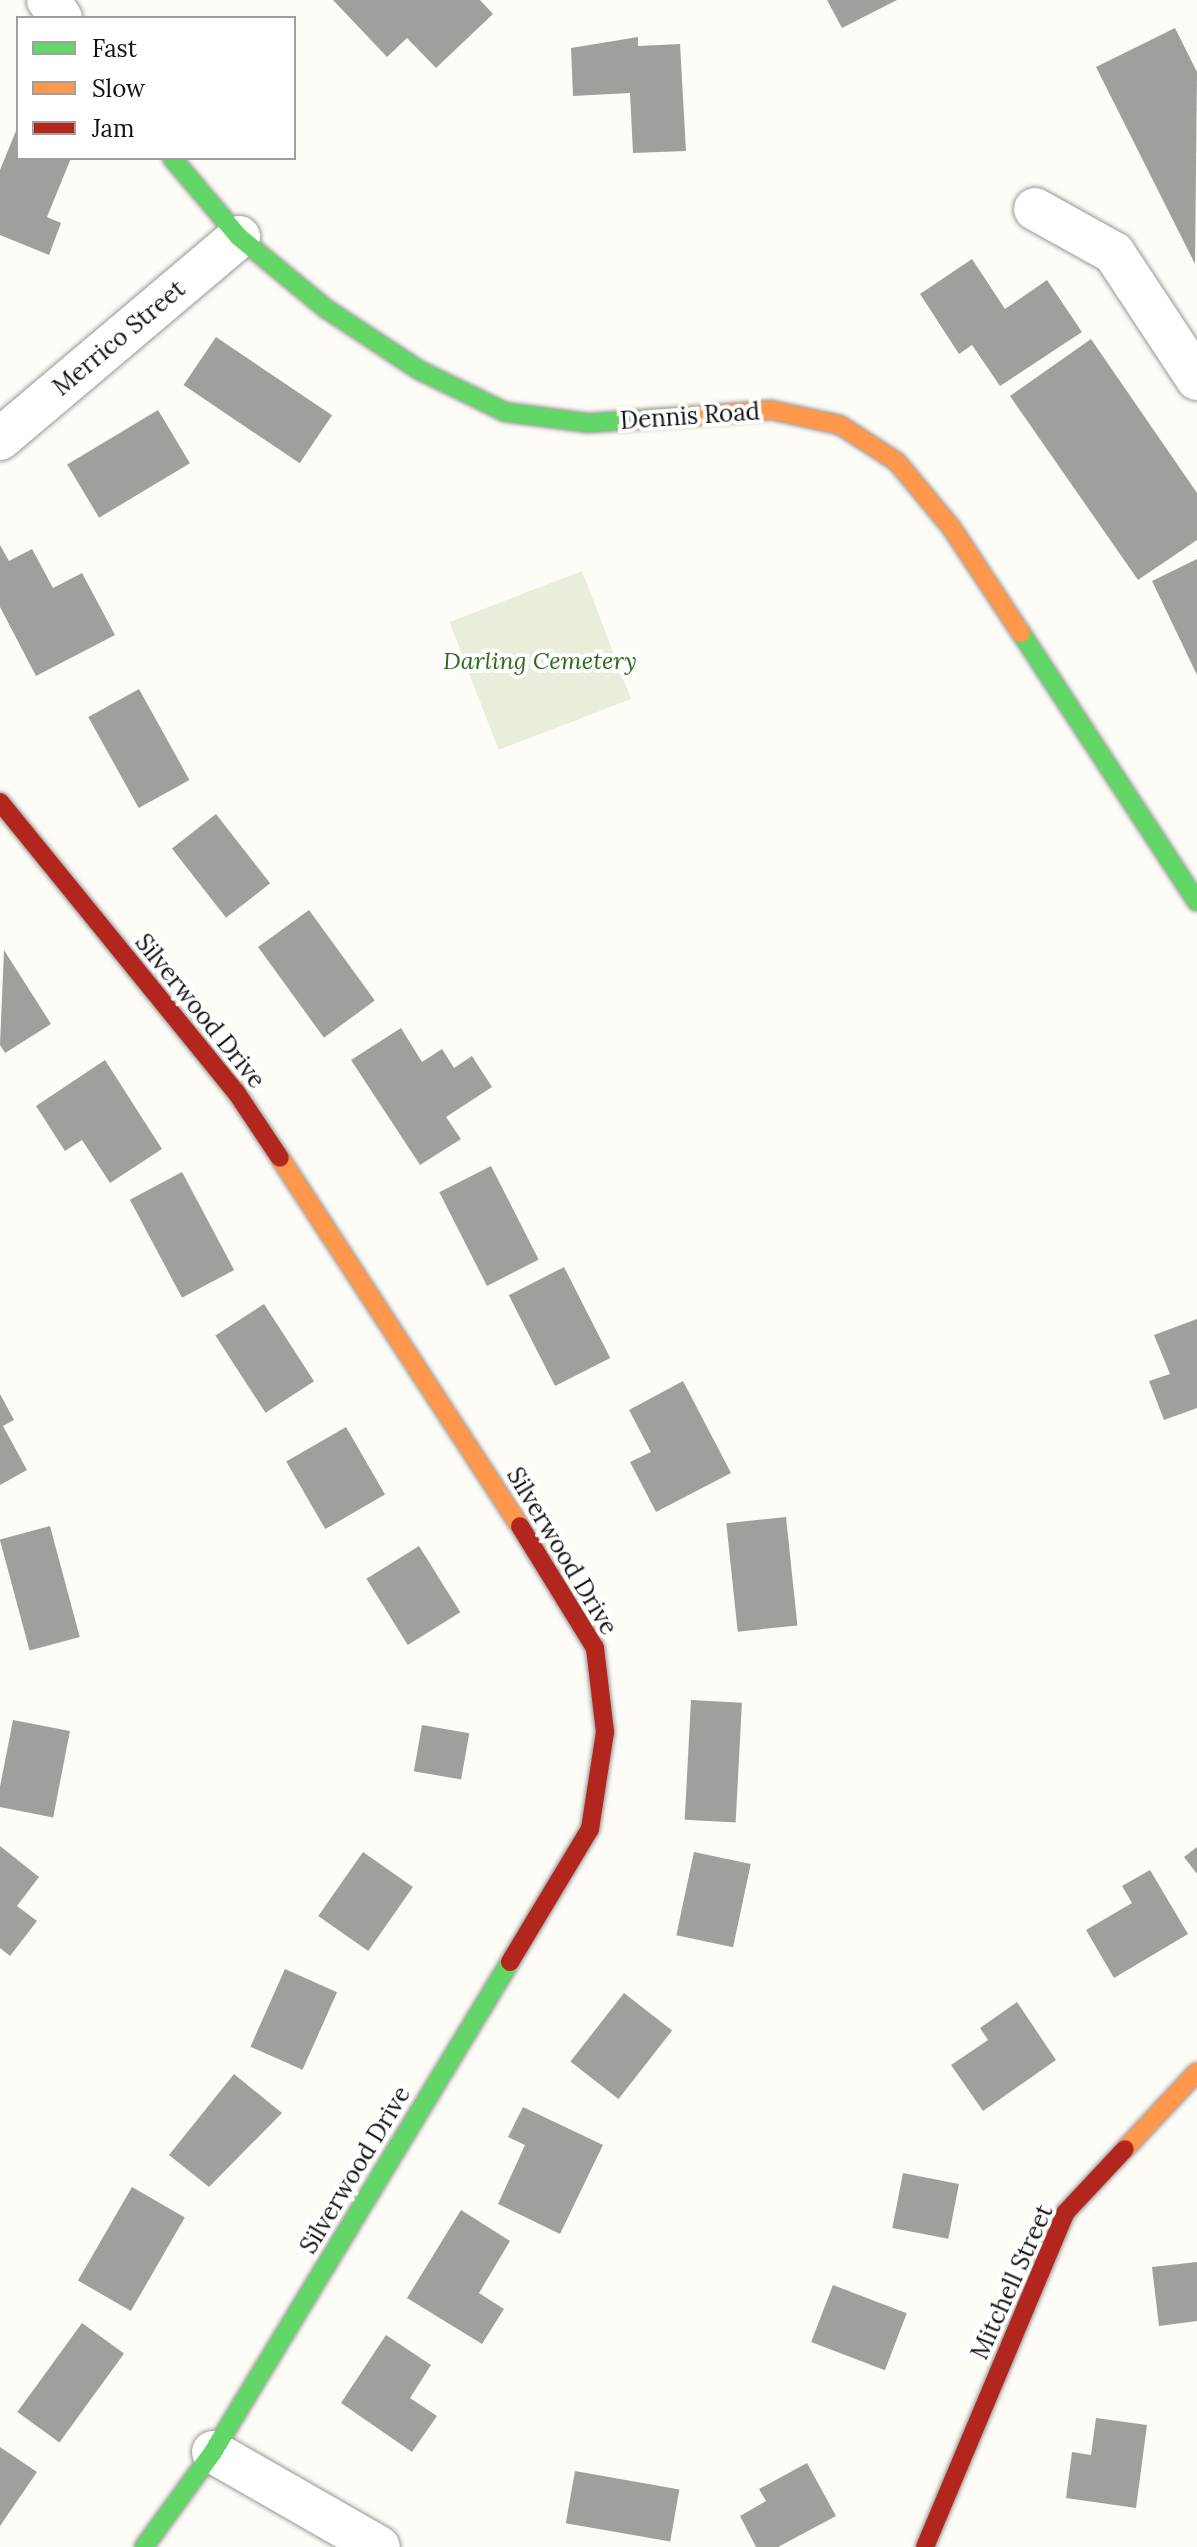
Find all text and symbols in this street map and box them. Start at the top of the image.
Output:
legend [16,16,296,160]
text: Fast [92,33,137,64]
text: Slow [92,73,145,104]
text: Jam [92,113,134,144]
street label: Merrico Street [47,274,191,402]
street label: Dennis Road [619,397,761,435]
park label: Darling Cemetery [443,647,637,675]
street label: Silverwood Drive [129,928,271,1094]
street label: Silverwood Drive [501,1462,623,1640]
street label: Silverwood Drive [294,2081,416,2259]
street label: Mitchell Street [965,2200,1059,2364]

